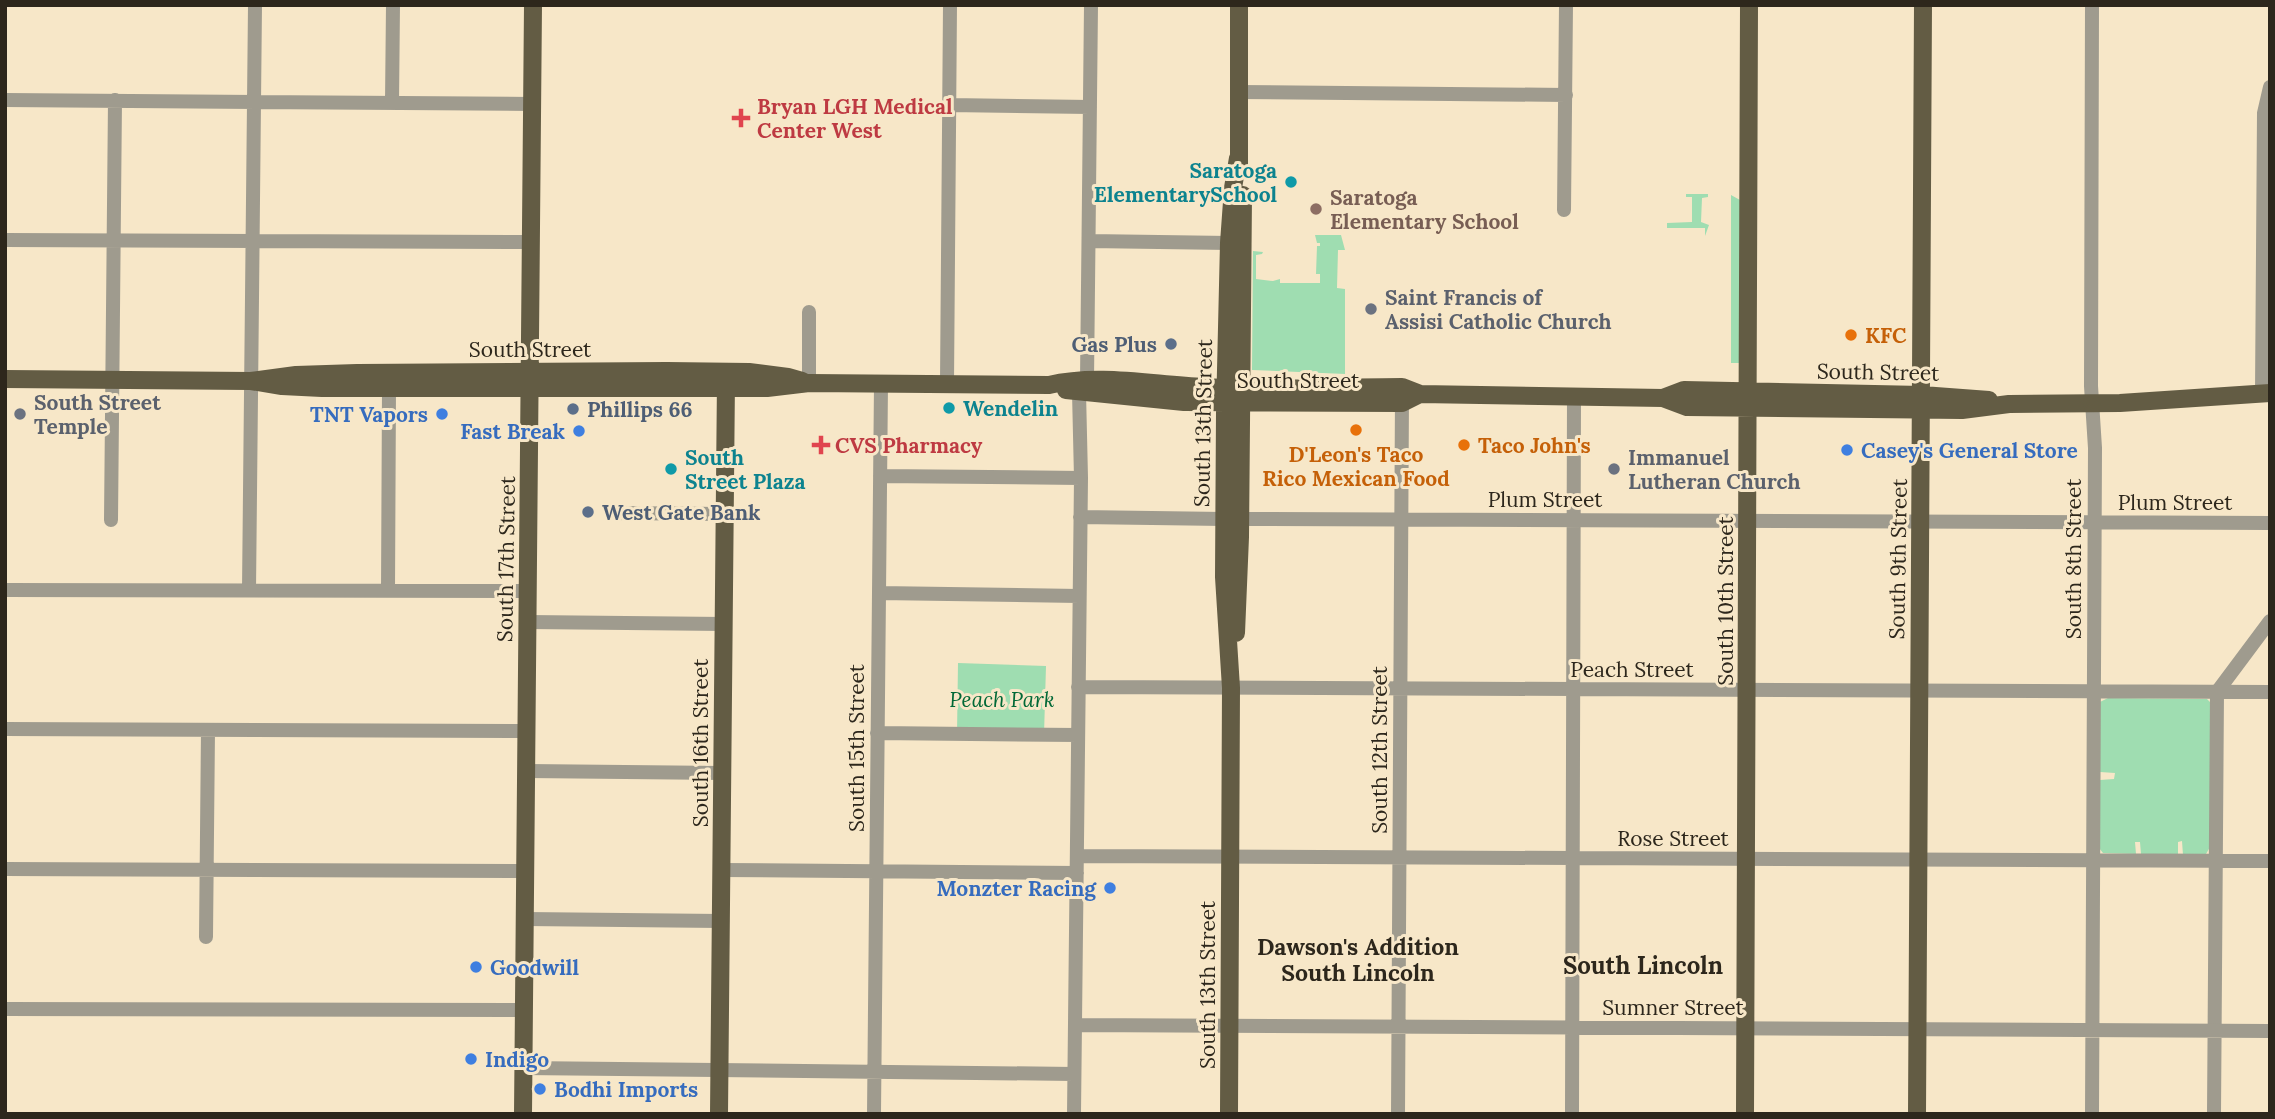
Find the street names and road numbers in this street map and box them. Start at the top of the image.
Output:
street label: South Street [469,336,592,363]
street label: South 13th Street [1188,338,1218,507]
street label: South Street [1817,357,1940,387]
street label: South Street [1237,367,1360,394]
street label: South 17th Street [491,475,521,642]
street label: South 9th Street [1883,477,1913,640]
street label: South 8th Street [2060,478,2087,639]
street label: Plum Street [1488,486,1603,513]
street label: Plum Street [2118,489,2233,516]
street label: South 10th Street [1712,515,1739,686]
street label: Peach Street [1570,656,1695,683]
street label: South 16th Street [687,658,714,827]
street label: South 15th Street [843,663,870,832]
street label: South 12th Street [1366,665,1393,834]
street label: Rose Street [1617,825,1730,852]
street label: South 13th Street [1194,900,1221,1069]
street label: Sumner Street [1602,994,1745,1021]

